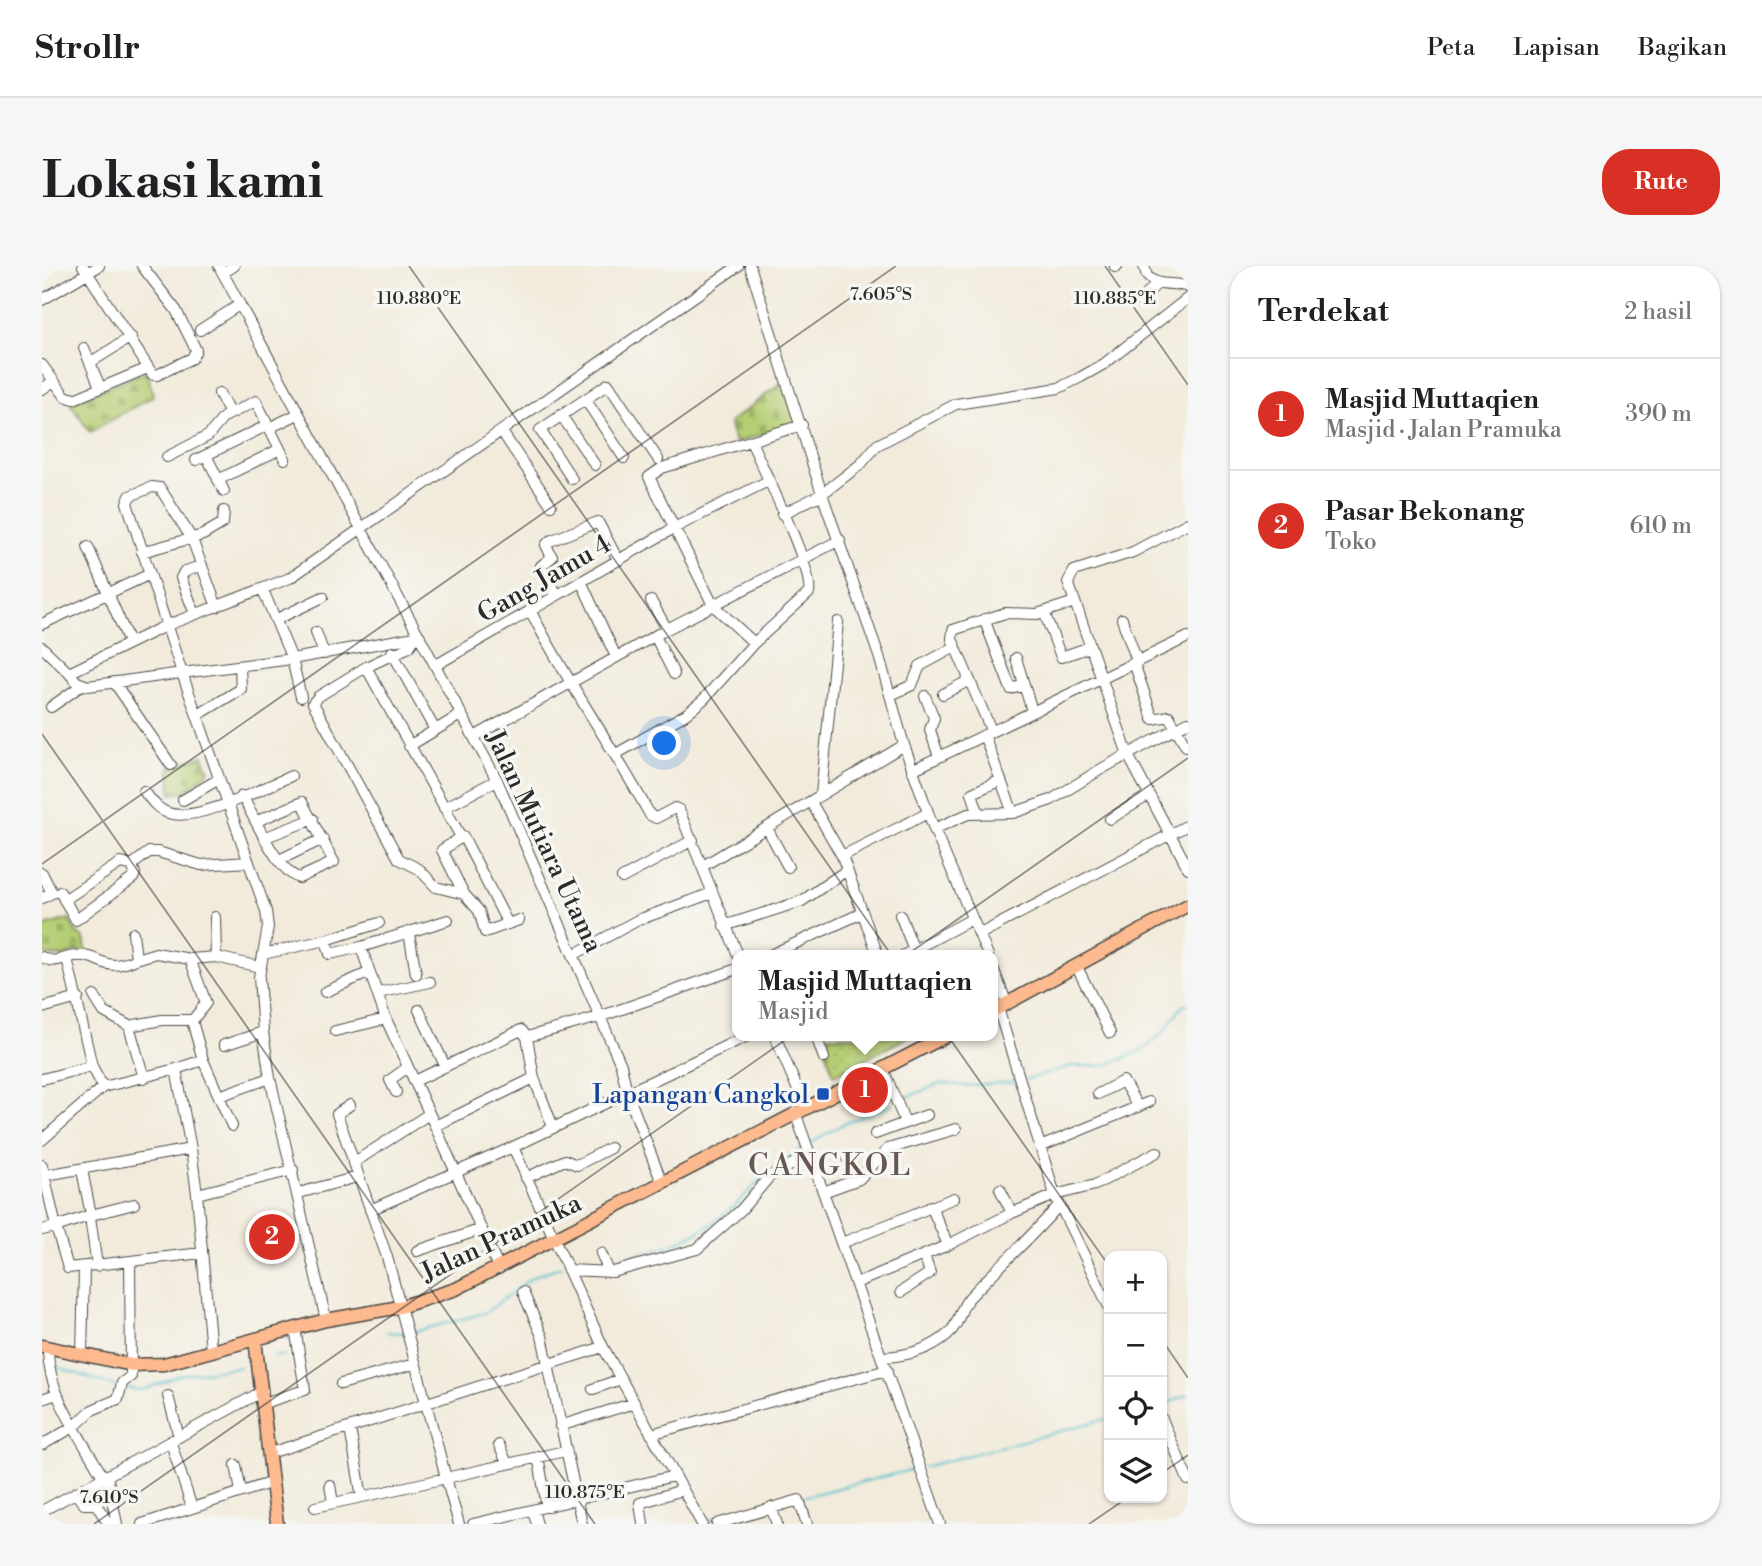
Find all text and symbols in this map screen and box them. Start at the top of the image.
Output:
text: Strollr [35,28,140,69]
text: Peta [1427,33,1475,63]
text: Lapisan [1513,33,1600,63]
text: Bagikan [1638,33,1727,63]
button: Rute [1602,149,1720,215]
text: Lokasi kami [42,152,324,213]
text: 7.605°S [850,283,912,306]
text: 110.880°E [377,287,461,310]
text: 110.885°E [1074,287,1156,310]
text: Terdekat [1258,293,1389,331]
text: 2 hasil [1624,298,1692,326]
text: Masjid Muttaqien [1325,384,1539,416]
text: 1 [1275,400,1287,428]
text: 390 m [1625,400,1692,428]
text: Masjid · Jalan Pramuka [1325,416,1562,444]
text: Pasar Bekonang [1325,496,1524,528]
text: 2 [1274,512,1288,540]
text: 610 m [1629,512,1692,540]
street label: Gang Jamu 4 [472,528,617,630]
text: Toko [1325,528,1377,556]
street label: Jalan Mutiara Utama [478,724,610,958]
your location [647,726,681,760]
popup [732,950,998,1041]
text: Masjid Muttaqien [758,966,972,998]
text: Masjid [758,998,828,1026]
pin: 1 [842,1064,888,1116]
place label: Lapangan Cangkol [592,1079,809,1111]
marker: Lapangan Cangkol [815,1086,831,1102]
district label: CANGKOL [748,1147,912,1185]
street label: Jalan Pramuka [415,1186,587,1289]
pin: 2 [249,1211,295,1263]
map controls [1104,1251,1167,1503]
button: + [1104,1251,1167,1314]
button: − [1104,1314,1167,1377]
button: locate [1104,1377,1167,1440]
button: layers [1104,1440,1167,1503]
text: 110.875°E [545,1481,625,1504]
text: 7.610°S [79,1486,139,1509]

